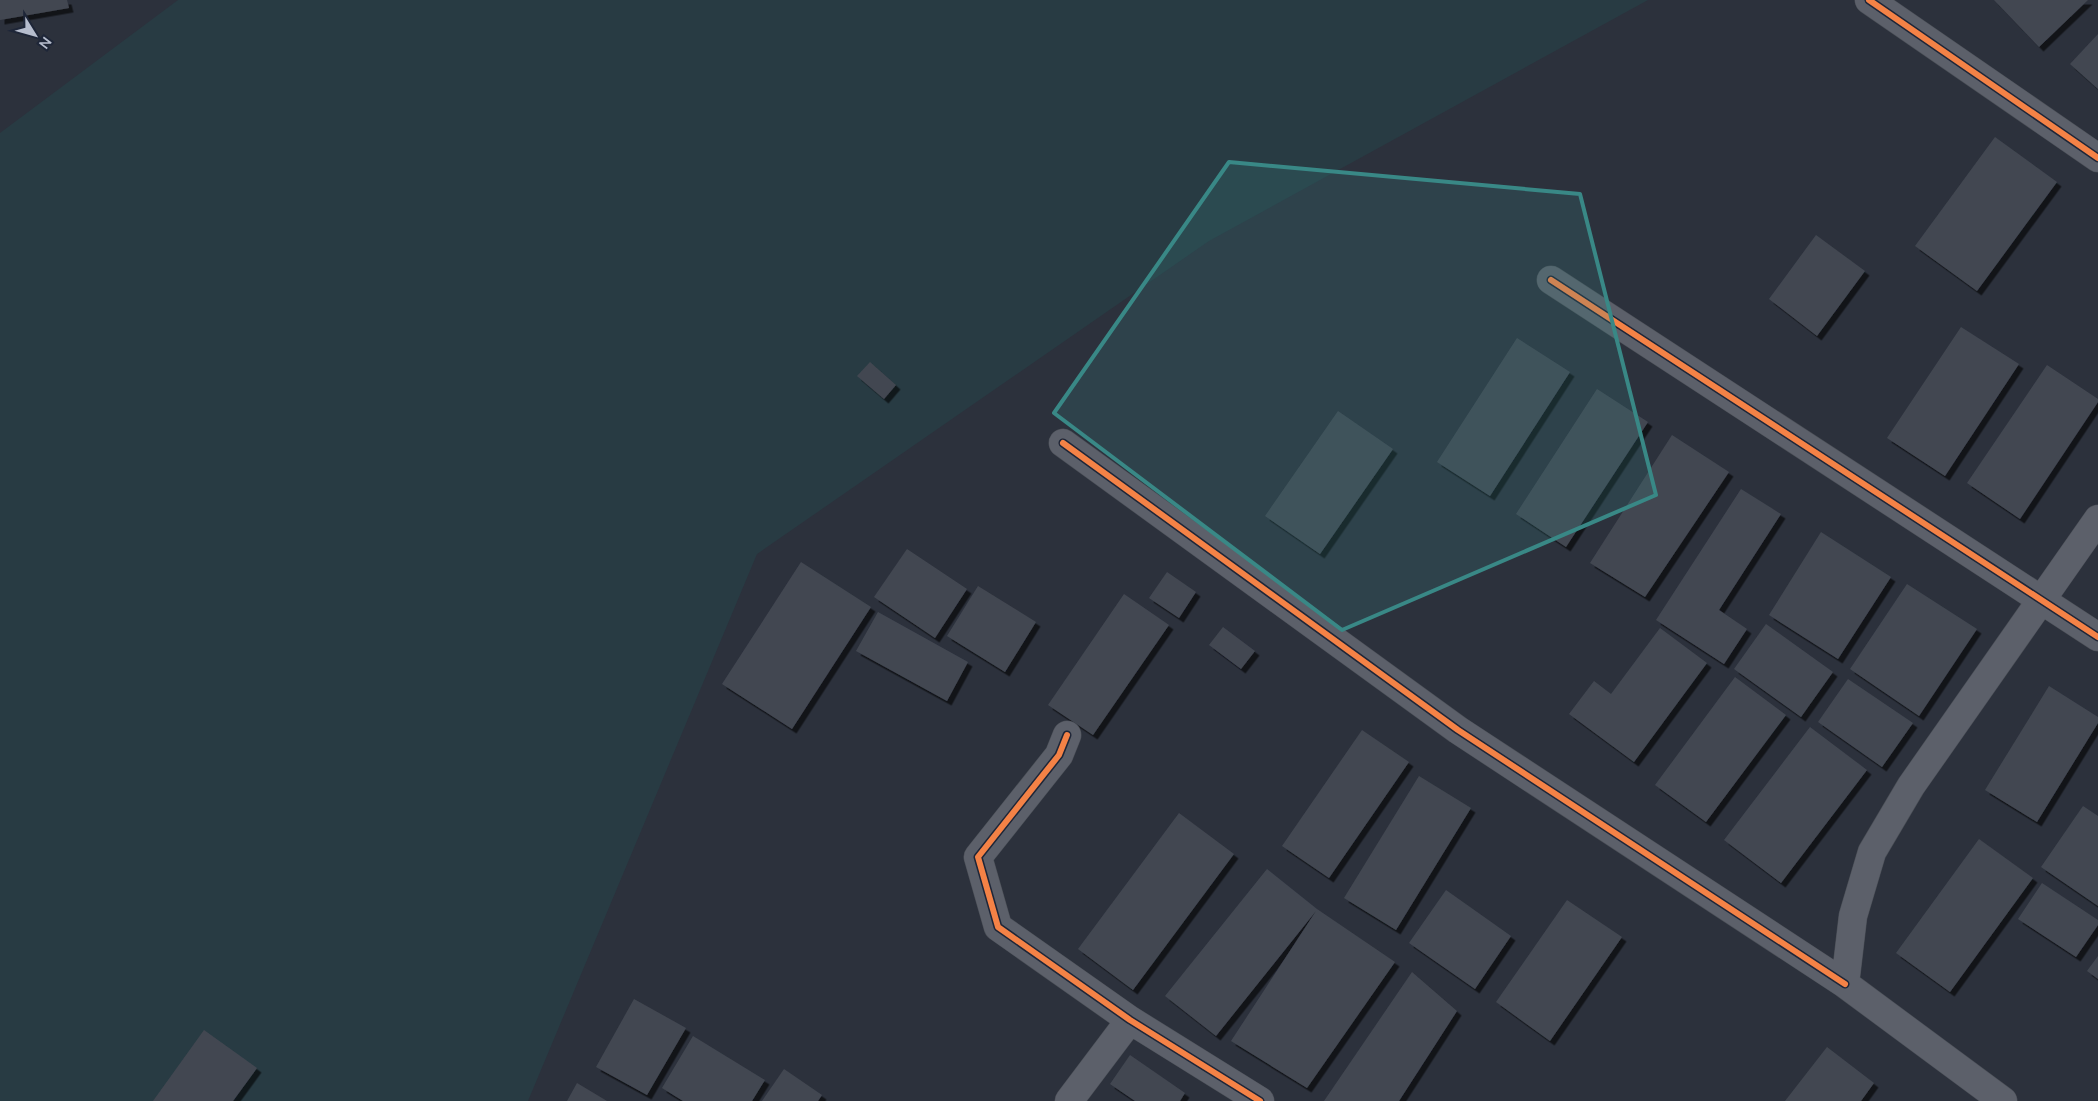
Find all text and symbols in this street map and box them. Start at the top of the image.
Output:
north arrow [10,10,60,60]
text: N [34,33,56,52]

